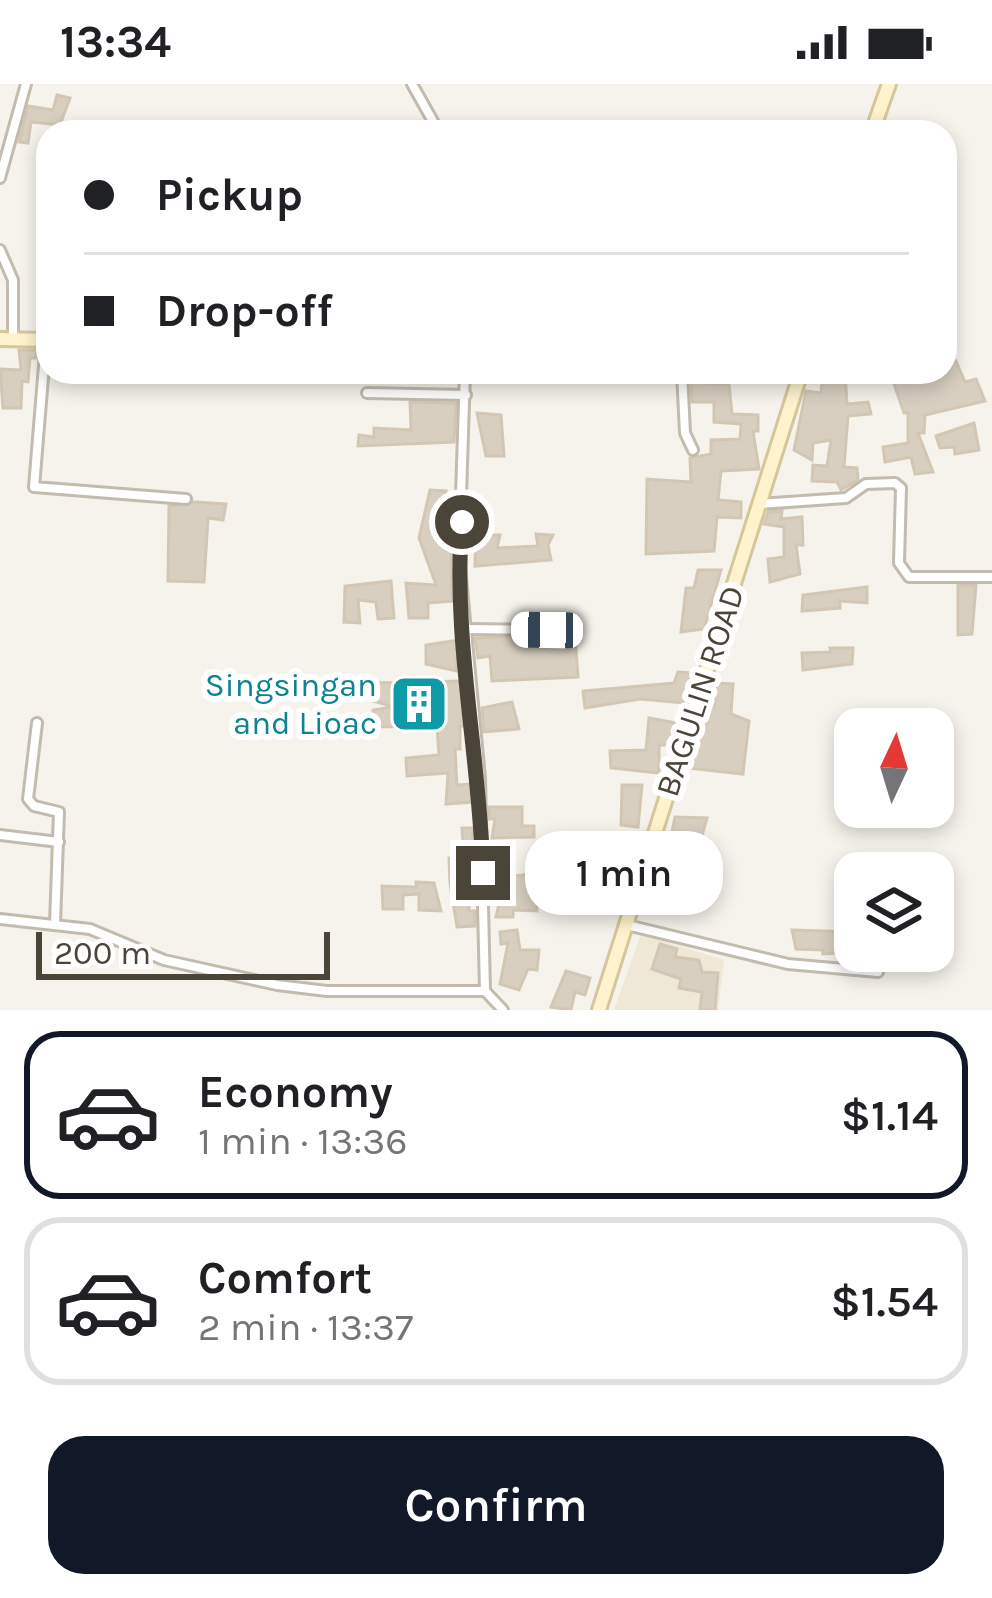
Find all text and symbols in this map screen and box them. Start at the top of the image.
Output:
text: 13:34 [60,16,171,68]
text: Pickup [156,169,303,221]
text: Drop-off [156,285,333,337]
route start [435,495,489,549]
street label: BAGULIN ROAD [648,581,752,801]
car [511,611,583,649]
place label: Singsingan and Lioac [205,666,377,742]
building icon: Singsingan and Lioac [388,673,450,735]
north arrow [834,708,954,828]
map controls [834,708,954,972]
callout: 1 min [525,831,723,915]
route end [456,846,510,900]
text: 1 min [576,850,672,896]
button: layers [834,852,954,972]
scale bar [36,926,330,979]
text: 200 m [54,934,151,972]
icon: car [54,1061,162,1169]
text: Economy [198,1066,393,1118]
text: $1.14 [841,1089,938,1141]
text: 1 min · 13:36 [198,1118,408,1164]
icon: car [54,1247,162,1355]
text: Comfort [198,1252,372,1304]
text: $1.54 [830,1275,938,1327]
text: 2 min · 13:37 [198,1304,413,1350]
button: Confirm [48,1436,944,1574]

